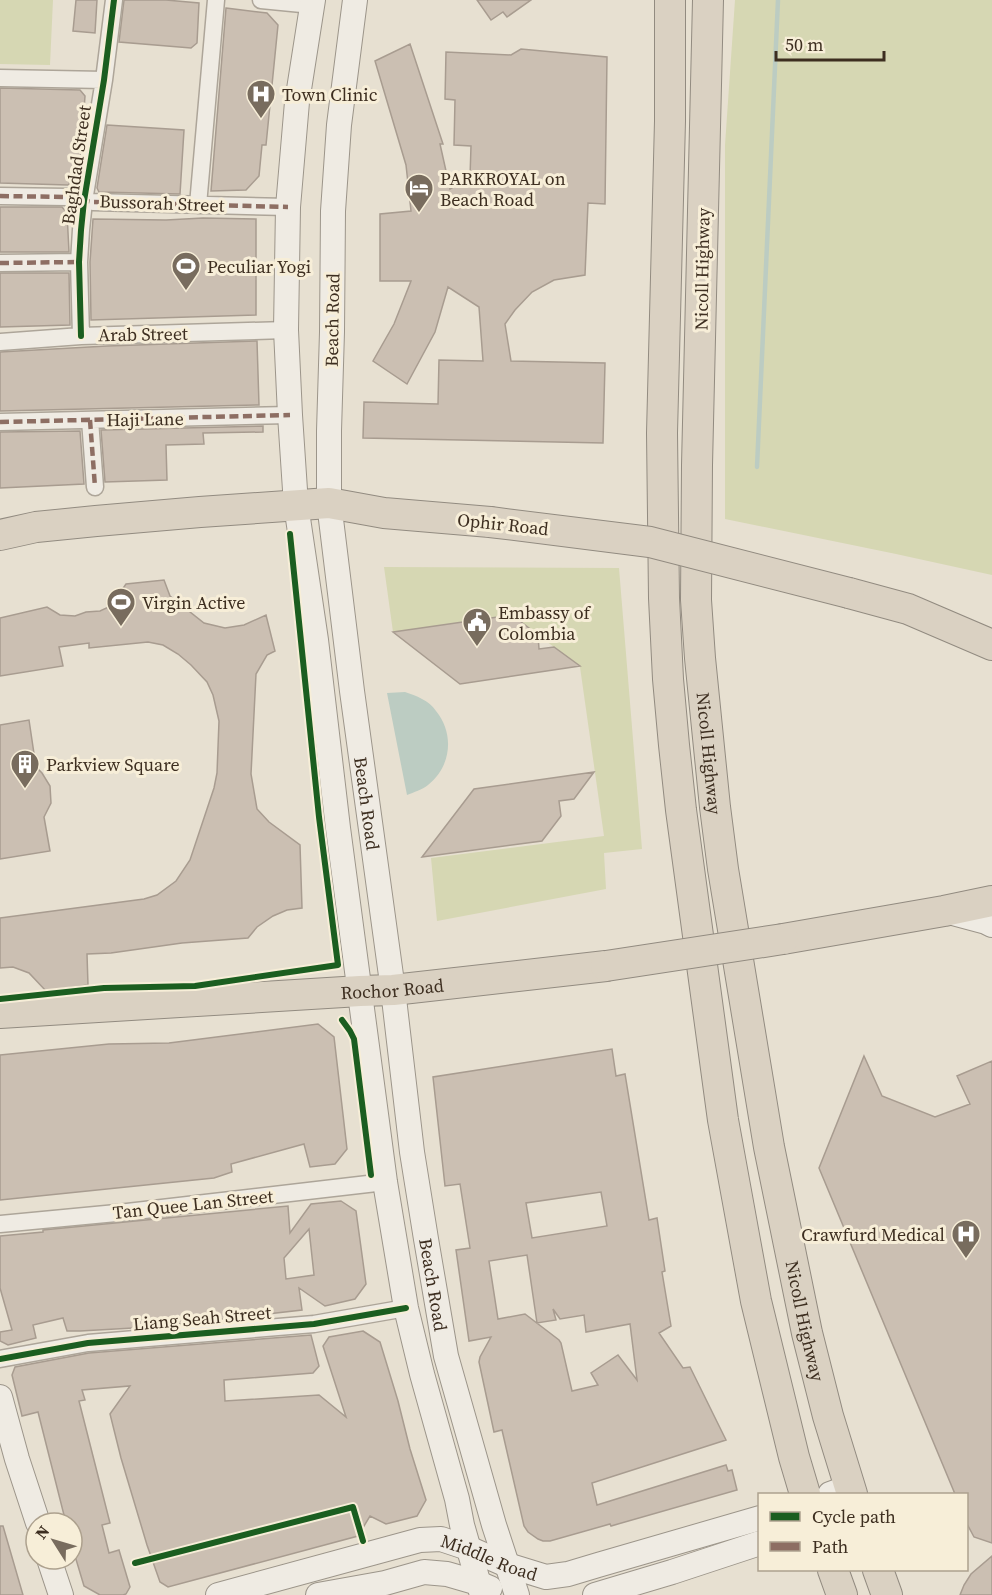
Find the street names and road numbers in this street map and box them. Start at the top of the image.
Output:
street label: Baghdad Street [55,104,97,226]
street label: Bussorah Street [99,188,225,218]
street label: Nicoll Highway [688,207,716,331]
street label: Beach Road [319,273,345,367]
street label: Arab Street [98,321,188,347]
street label: Haji Lane [106,406,184,432]
street label: Ophir Road [456,507,550,541]
street label: Nicoll Highway [691,691,728,817]
street label: Beach Road [349,755,386,852]
street label: Rochor Road [340,972,445,1005]
street label: Tan Quee Lan Street [111,1183,275,1225]
street label: Beach Road [414,1236,454,1333]
street label: Nicoll Highway [780,1258,831,1385]
street label: Liang Seah Street [132,1299,272,1336]
street label: Middle Road [438,1527,541,1586]

